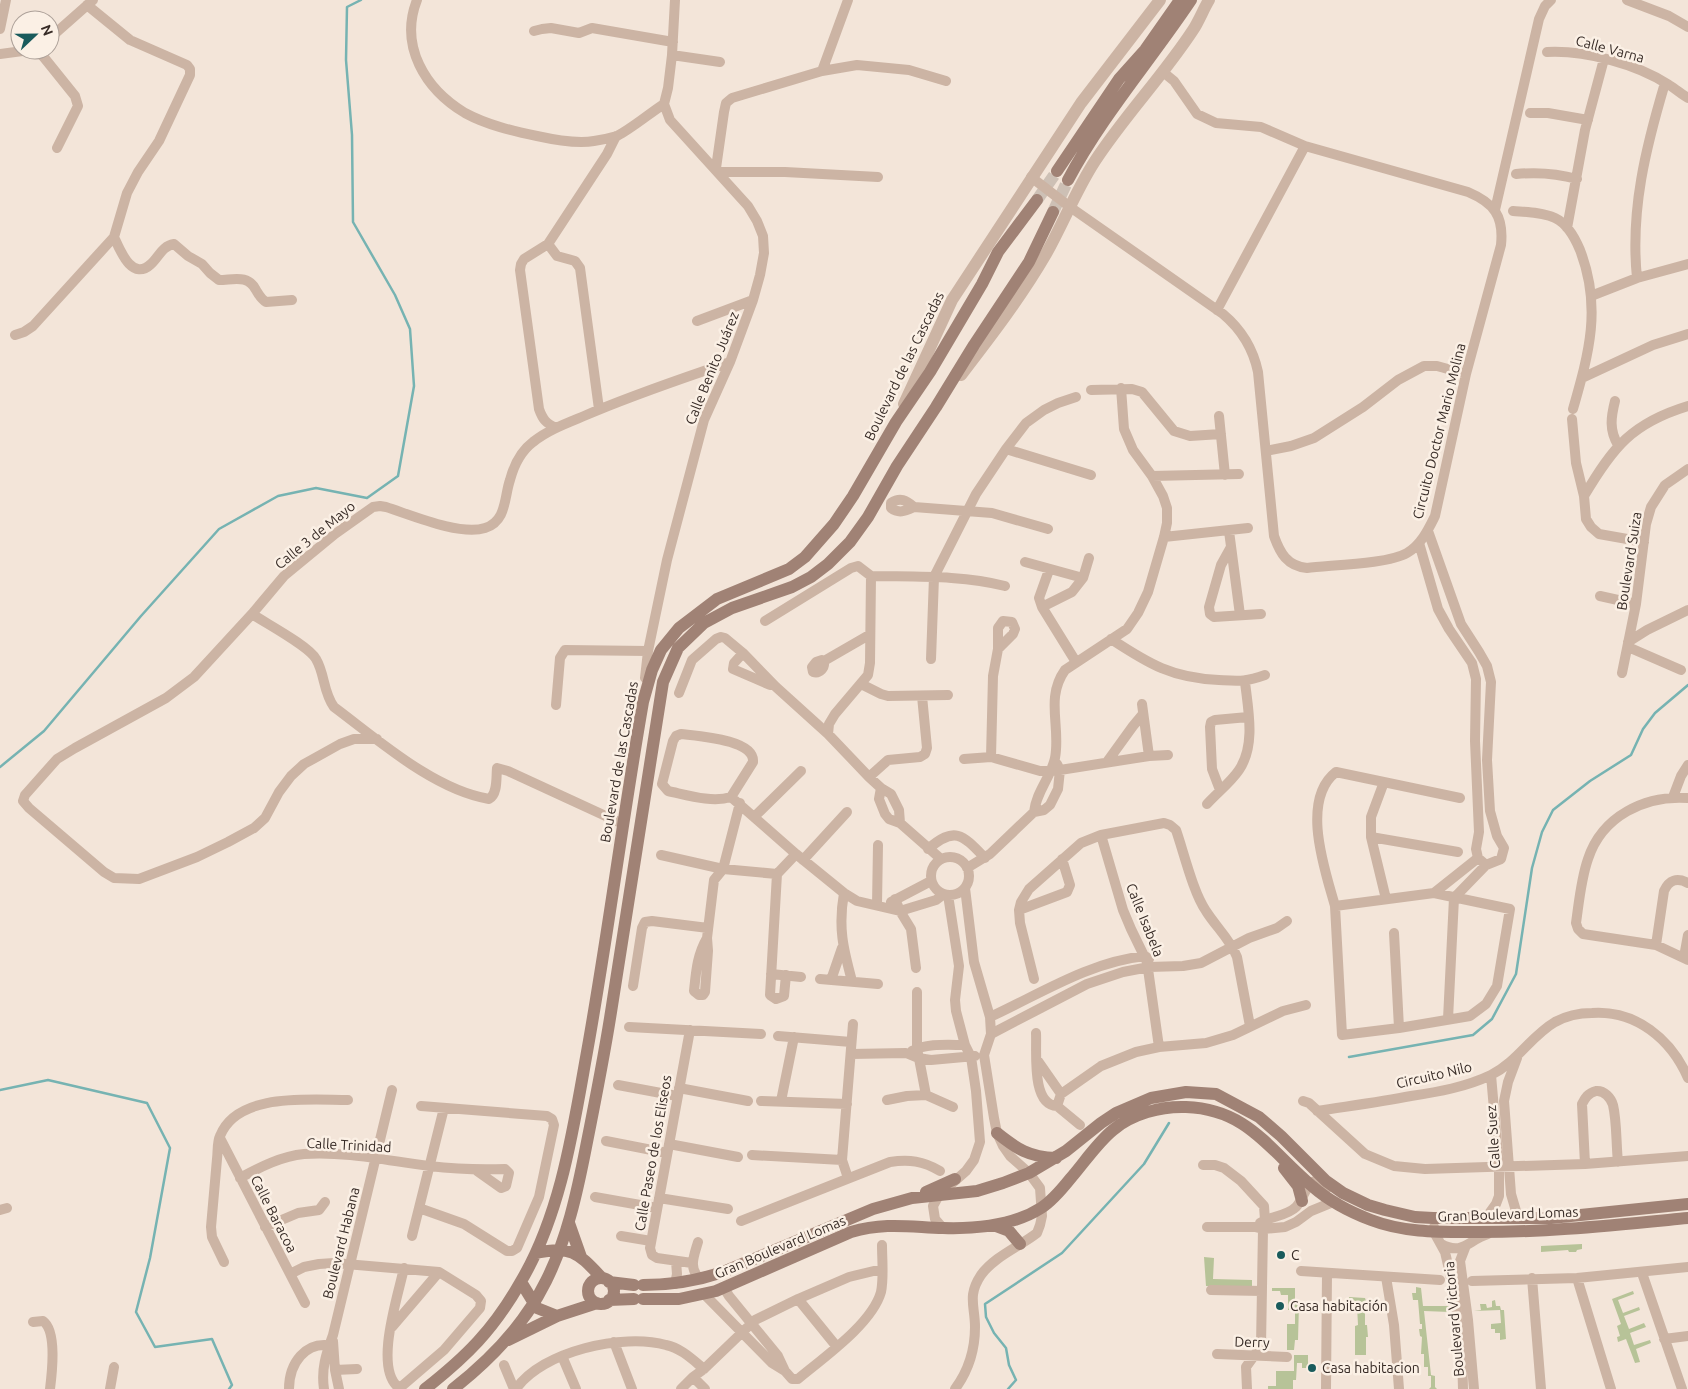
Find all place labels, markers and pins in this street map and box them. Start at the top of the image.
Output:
place label: C [1291,1247,1300,1263]
marker: C [1275,1249,1287,1261]
place label: Casa habitación [1290,1298,1388,1314]
marker: Casa habitación [1274,1300,1286,1312]
place label: Casa habitacion [1322,1360,1420,1376]
marker: Casa habitacion [1306,1362,1318,1374]

